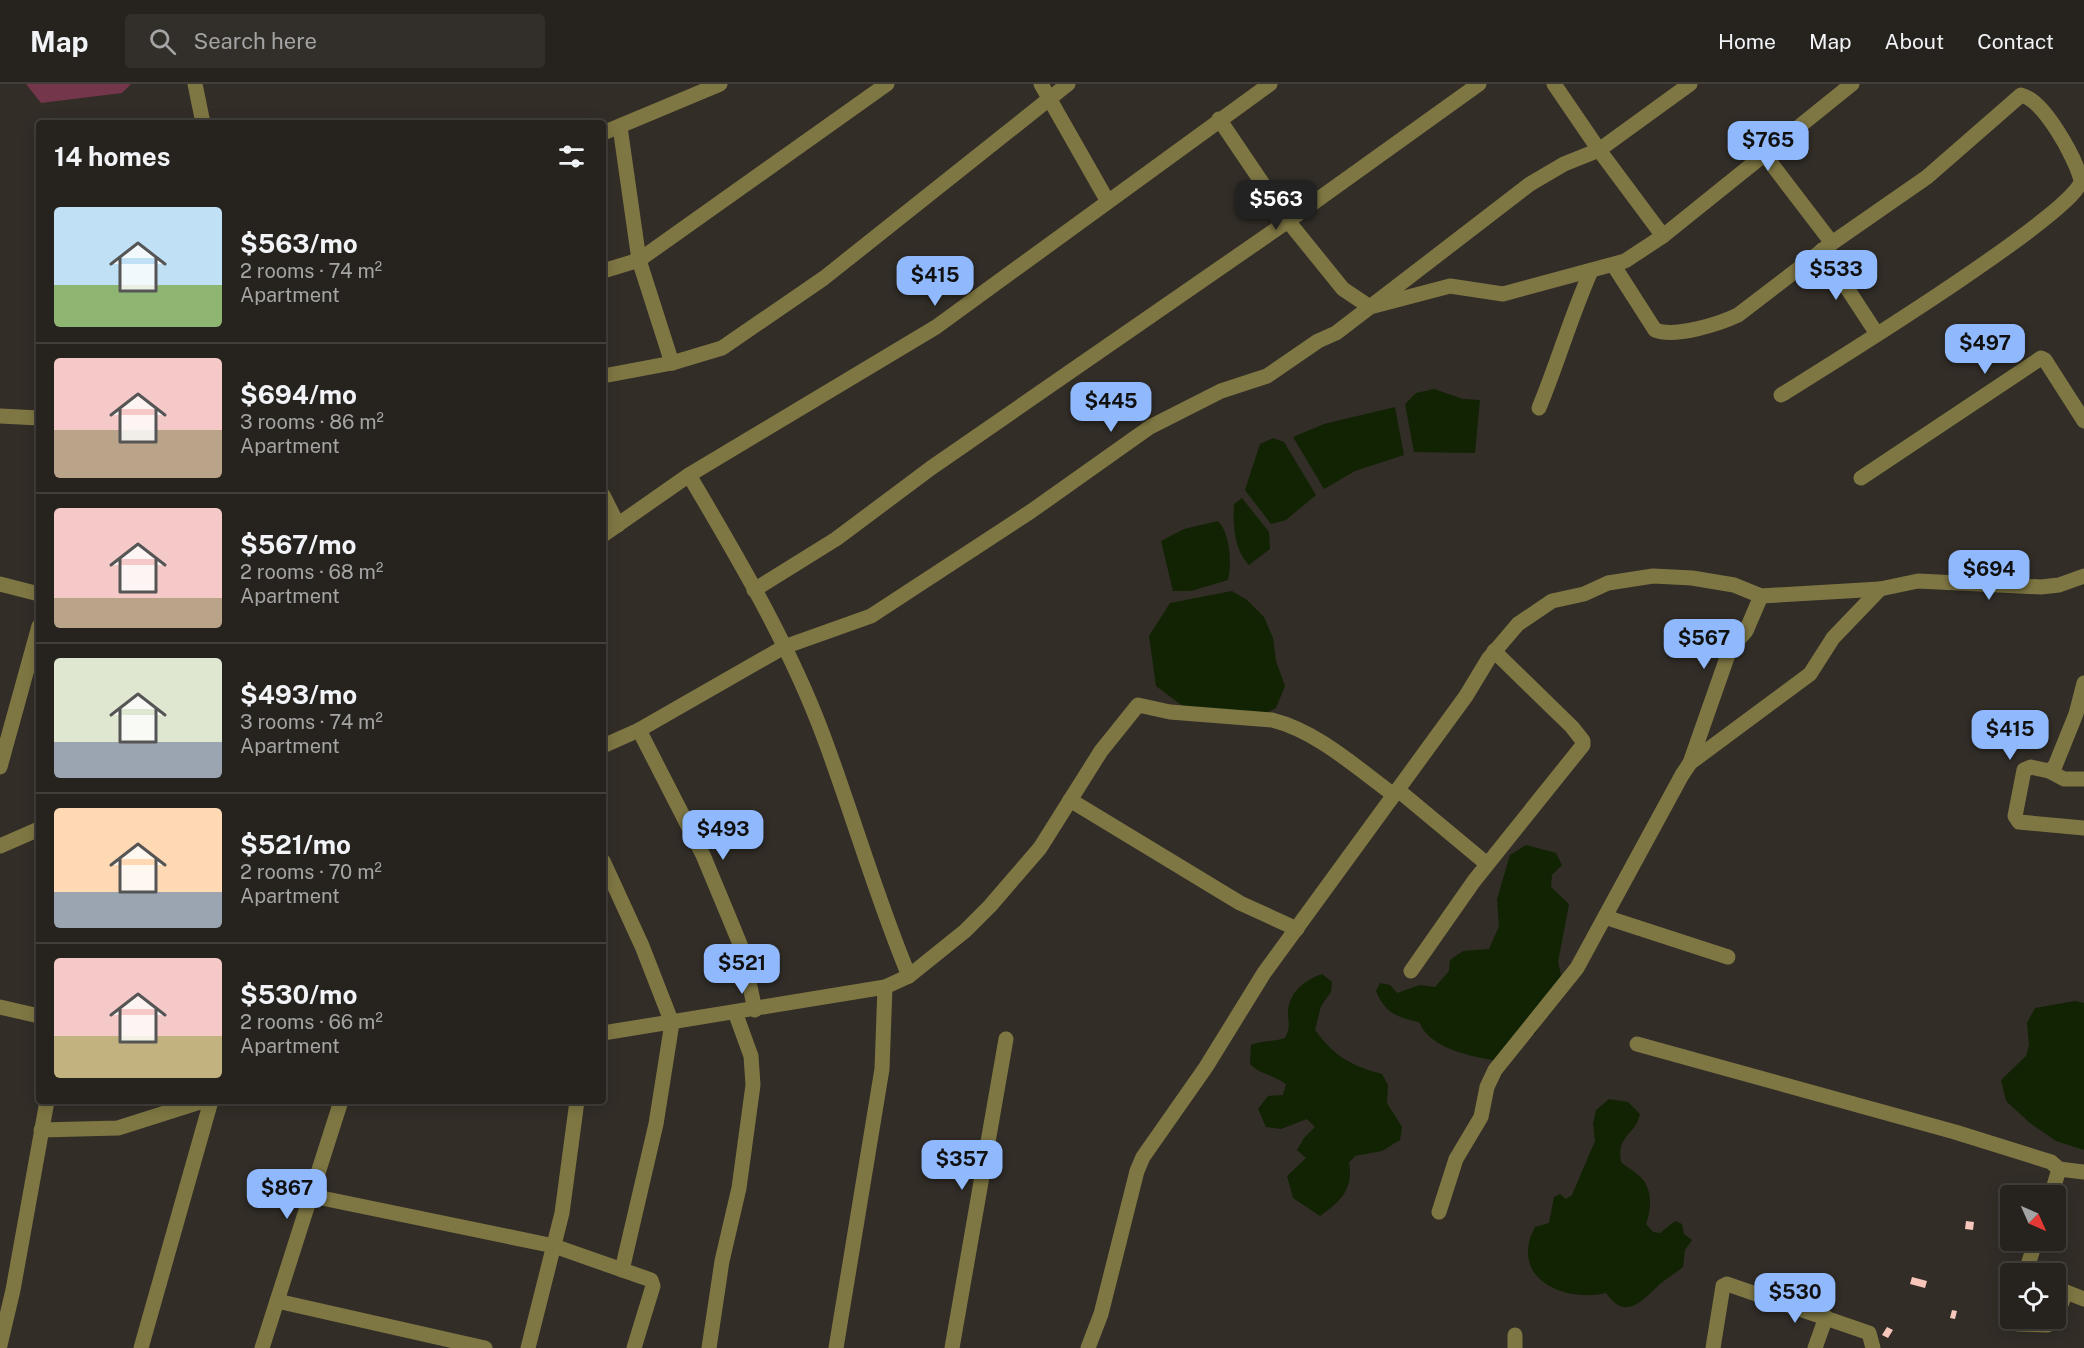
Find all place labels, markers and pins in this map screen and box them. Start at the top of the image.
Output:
pin: $765 [1732,121,1804,172]
pin: $563 [1240,180,1312,231]
pin: $533 [1800,250,1872,301]
pin: $415 [899,256,971,307]
pin: $497 [1949,324,2021,375]
pin: $445 [1075,382,1147,433]
pin: $694 [1953,550,2025,601]
pin: $567 [1668,619,1740,670]
pin: $415 [1974,710,2046,761]
pin: $493 [687,810,759,861]
pin: $521 [706,944,778,995]
pin: $357 [926,1140,998,1191]
pin: $867 [251,1169,323,1220]
pin: $530 [1759,1273,1831,1324]

